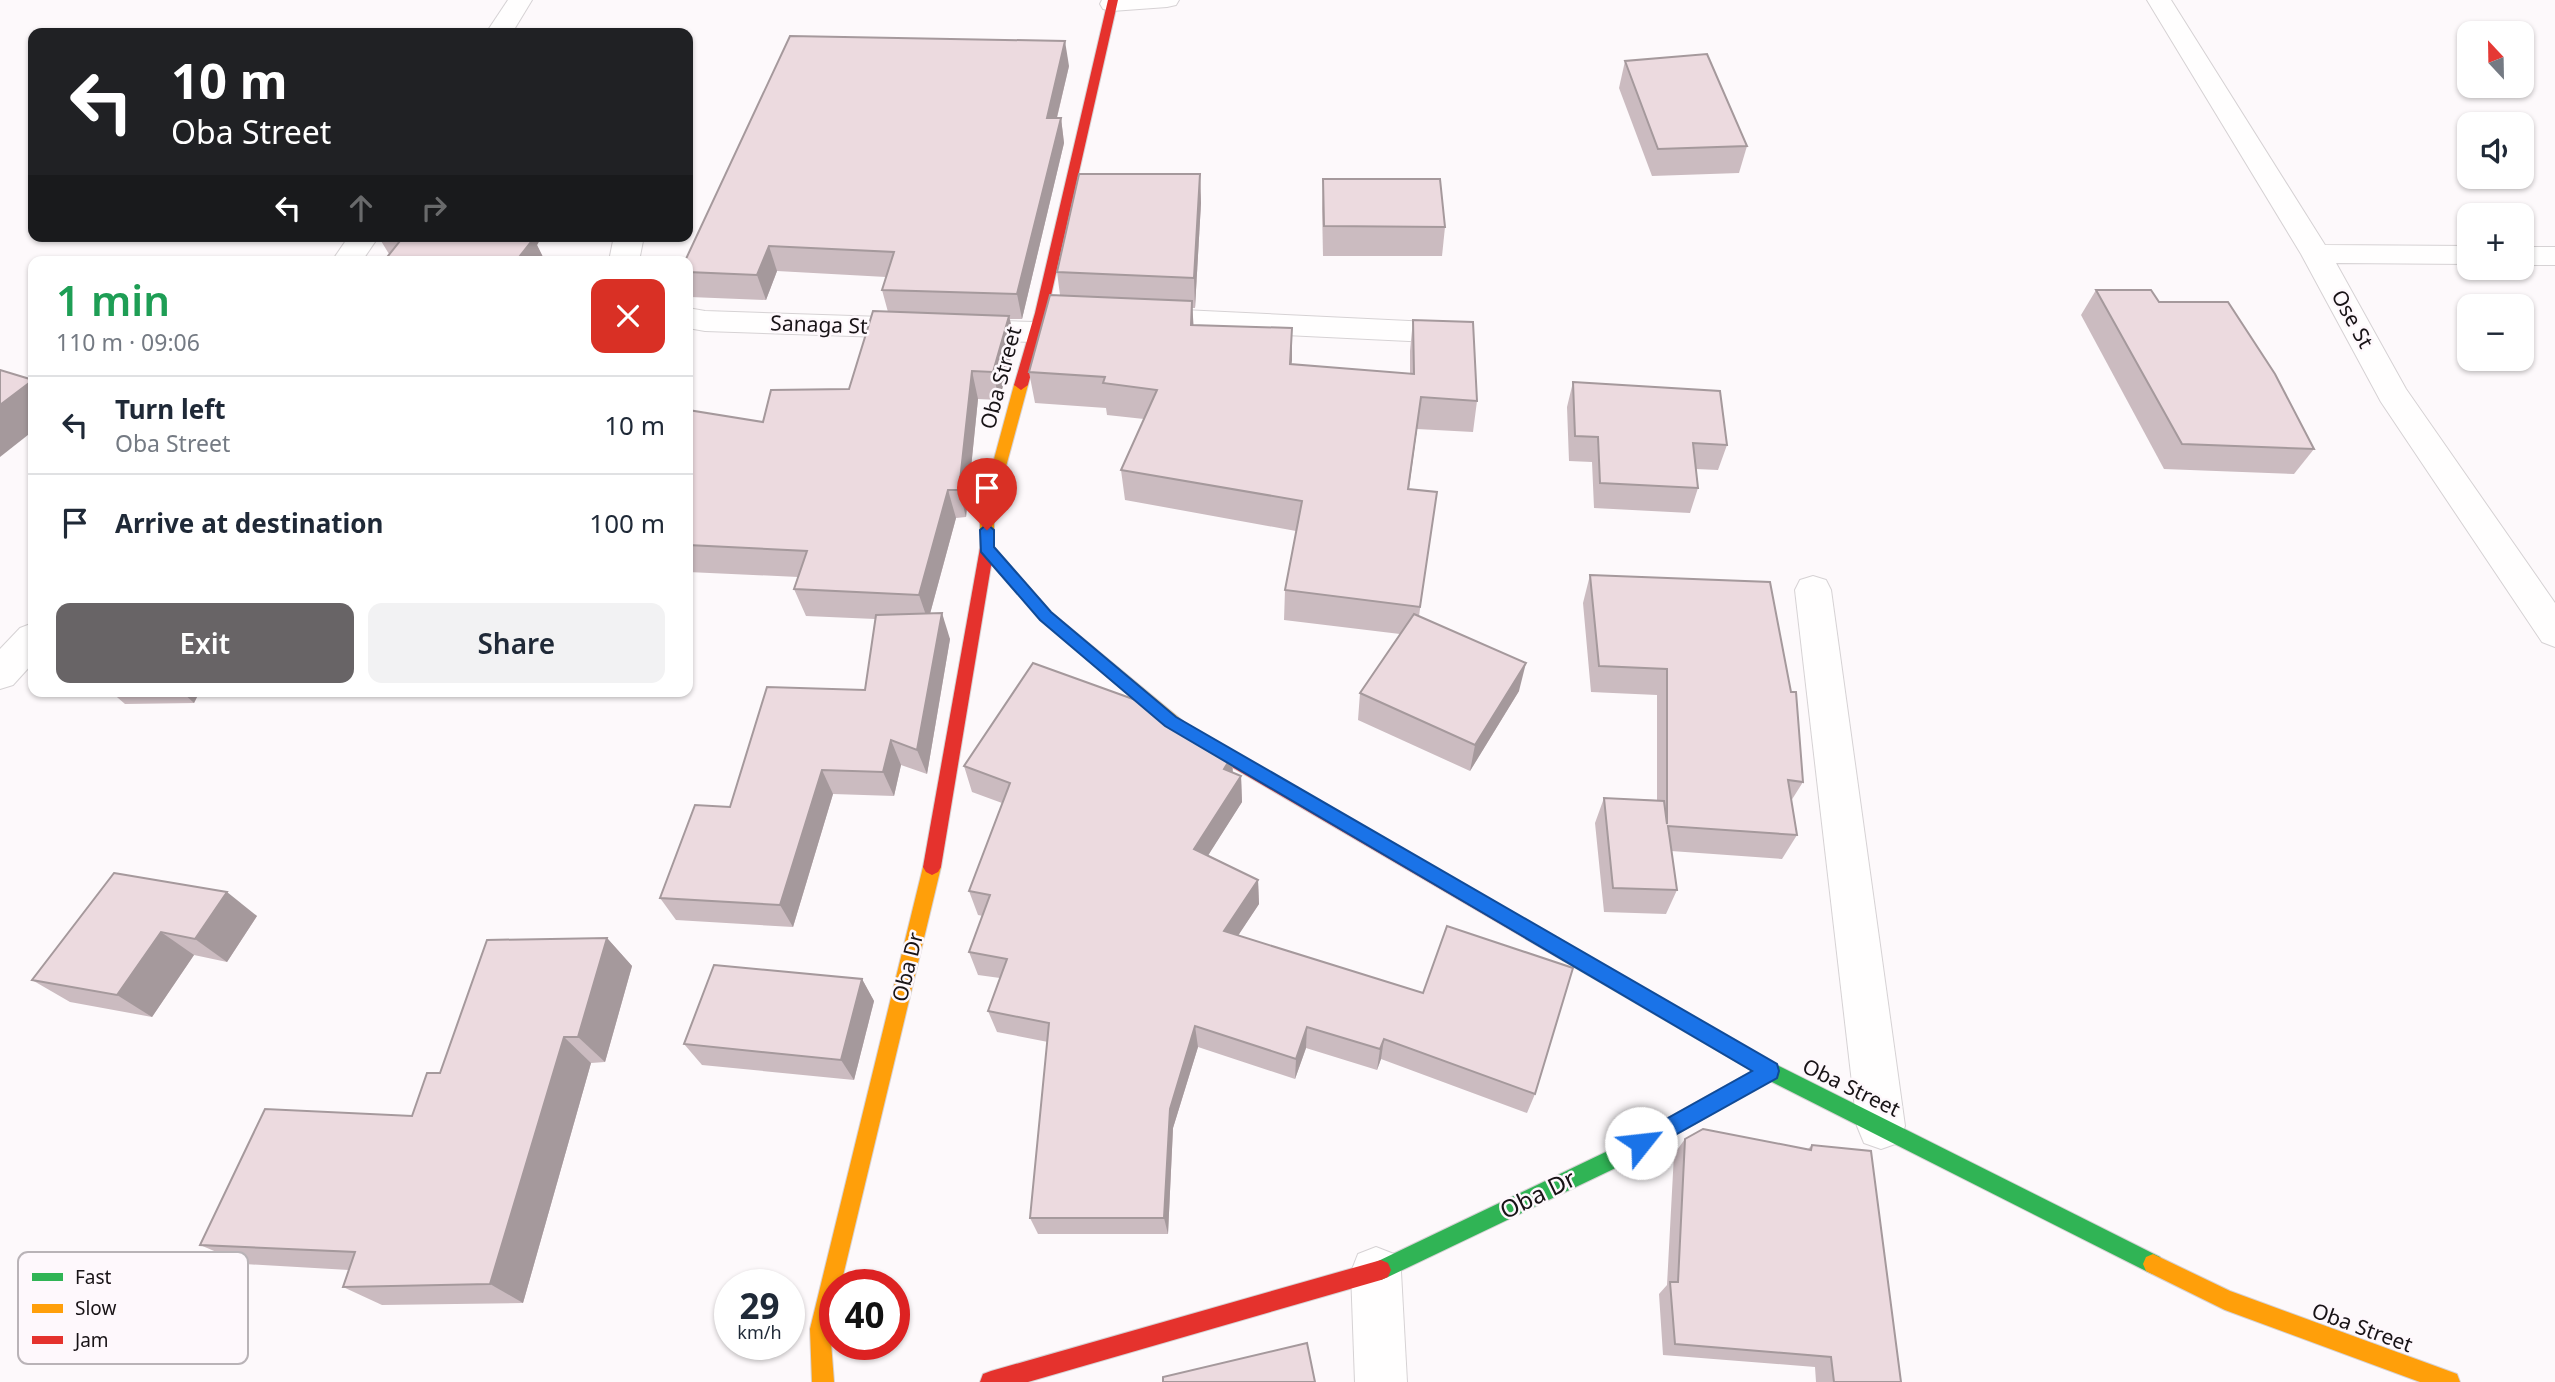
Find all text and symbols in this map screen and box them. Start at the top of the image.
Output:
north arrow [2457,21,2534,98]
map controls [2457,21,2534,371]
text: 10 m [171,47,288,113]
icon: left [56,56,147,147]
text: Oba Street [171,110,331,153]
button: sound [2457,112,2534,189]
icon: left [269,189,307,227]
icon: ahead [342,189,380,227]
icon: right [415,189,453,227]
button: + [2457,203,2534,280]
text: 1 min [56,271,170,328]
button: close [591,279,665,353]
street label: Ose St [2325,284,2381,353]
button: − [2457,294,2534,371]
street label: Sanaga St [770,308,869,340]
street label: Oba Street [973,323,1027,432]
text: 110 m · 09:06 [56,326,200,358]
text: Turn left [115,391,226,427]
icon: left [56,406,94,444]
text: 10 m [604,407,665,443]
text: Oba Street [115,427,230,459]
pin [957,458,1017,530]
icon: arrive [968,469,1006,507]
icon: arrive [56,504,94,542]
text: Arrive at destination [115,505,384,541]
text: 100 m [589,505,665,541]
button: Exit [56,603,354,683]
button: Share [368,603,665,683]
street label: Oba Dr [885,929,929,1004]
street label: Oba Street [1798,1051,1905,1123]
position arrow [1604,1106,1678,1180]
street label: Oba Dr [1494,1161,1581,1226]
legend [18,1252,248,1364]
text: Fast [75,1264,112,1290]
speed limit sign: 40 [819,1269,910,1360]
text: 29 [739,1282,780,1329]
text: Slow [75,1295,116,1321]
street label: Oba Street [2308,1296,2417,1358]
text: km/h [737,1320,782,1344]
text: Jam [73,1327,109,1353]

